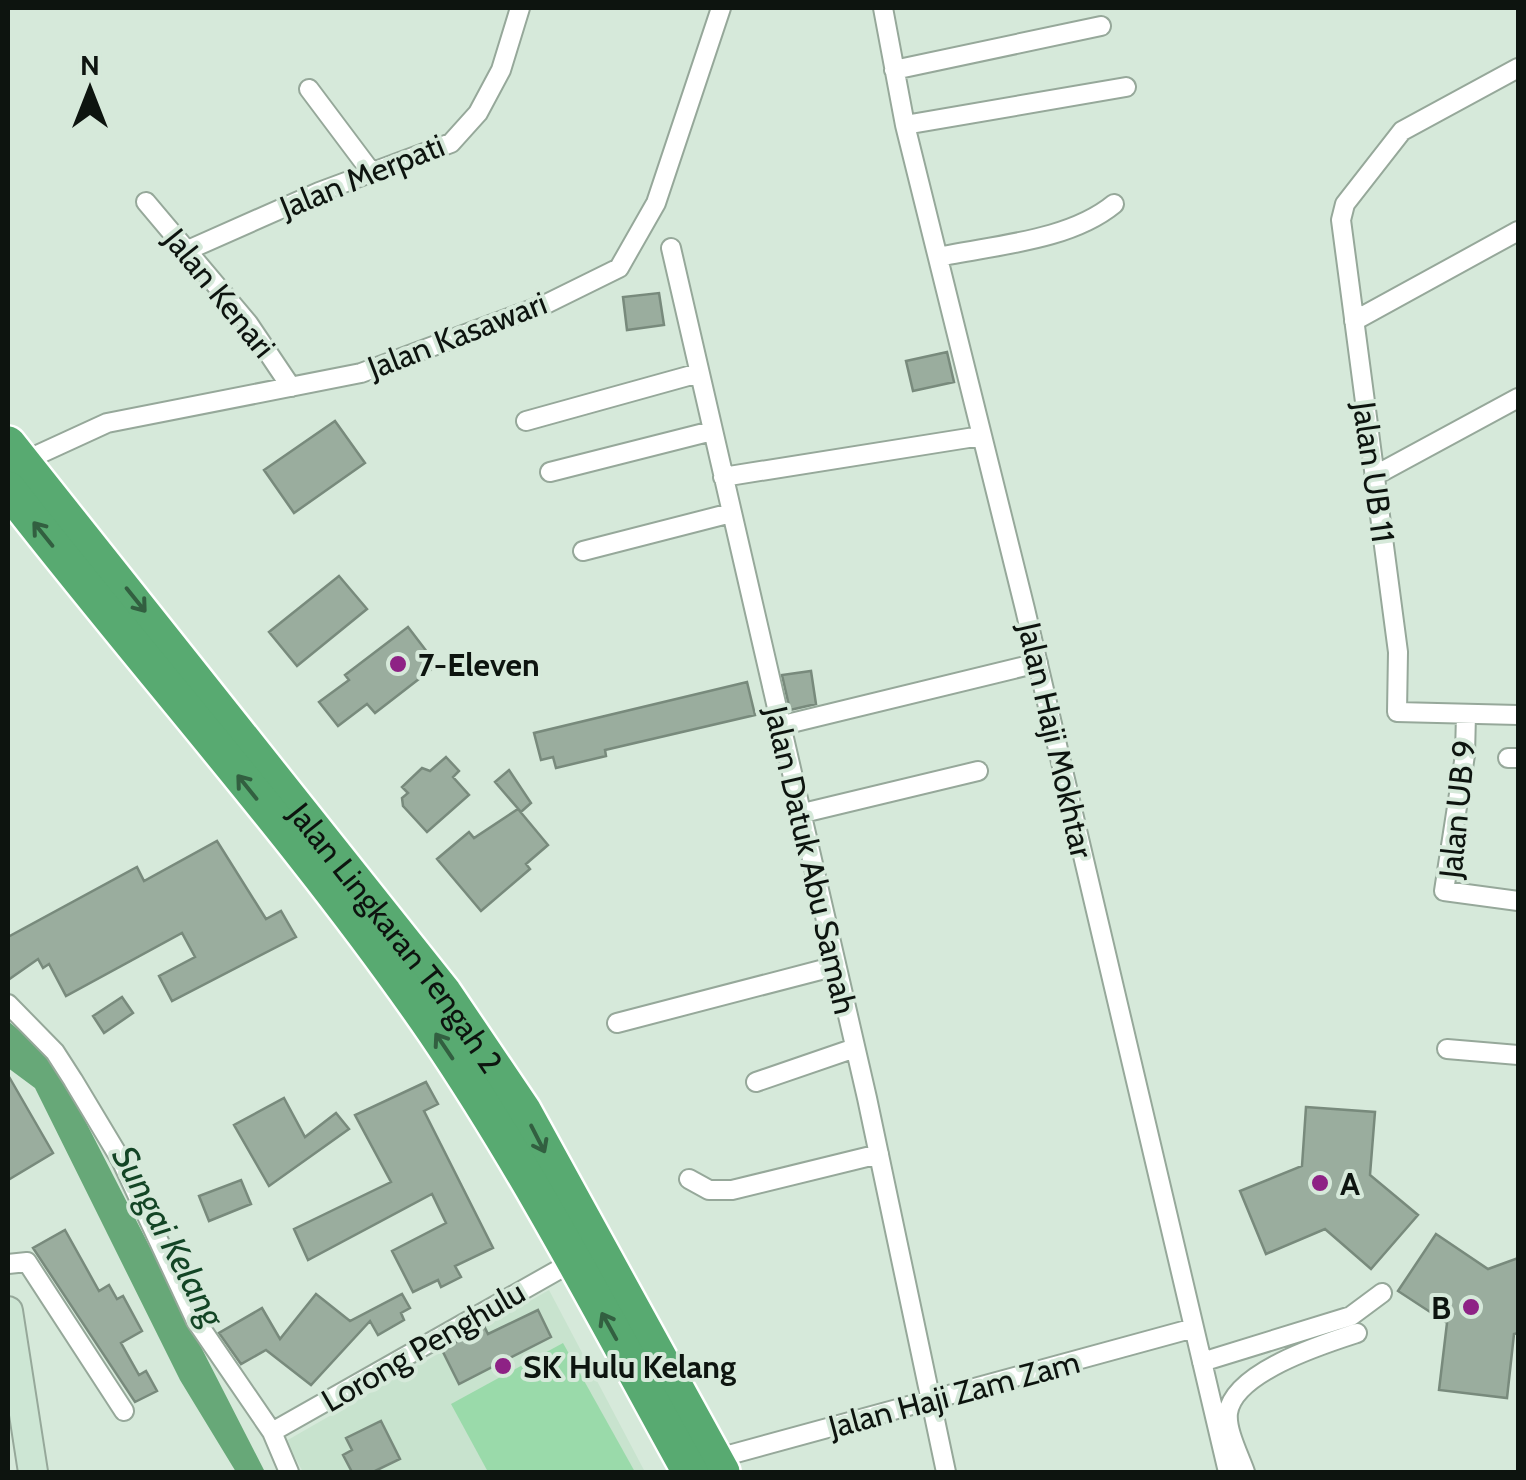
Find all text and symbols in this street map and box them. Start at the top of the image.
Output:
north arrow [40,40,140,140]
text: N [80,48,100,82]
street label: Jalan Merpati [273,125,450,227]
street label: Jalan Kenari [156,220,284,365]
street label: Jalan Kasawari [361,283,552,387]
street label: Jalan UB 11 [1345,398,1403,545]
one-way arrow [32,522,54,548]
one-way arrow [125,587,147,613]
street label: Jalan Haji Mokhtar [1010,617,1102,862]
place label: 7-Eleven [418,645,540,684]
marker: 7-Eleven [387,653,409,675]
street label: Jalan Datuk Abu Samah [756,701,865,1018]
street label: Jalan UB 9 [1430,738,1484,881]
one-way arrow [236,775,258,801]
street label: Jalan Lingkaran Tengah 2 [280,794,511,1080]
one-way arrow [434,1032,455,1060]
one-way arrow [529,1124,548,1153]
water label: Sungai Kelang [103,1138,235,1335]
place label: A [1340,1164,1360,1203]
marker: A [1309,1172,1331,1194]
street label: Lorong Penghulu [314,1272,532,1420]
place label: B [1431,1288,1451,1327]
marker: B [1460,1296,1482,1318]
one-way arrow [599,1311,619,1341]
street label: Jalan Haji Zam Zam [823,1342,1084,1447]
place label: SK Hulu Kelang [523,1347,736,1386]
marker: SK Hulu Kelang [492,1355,514,1377]

